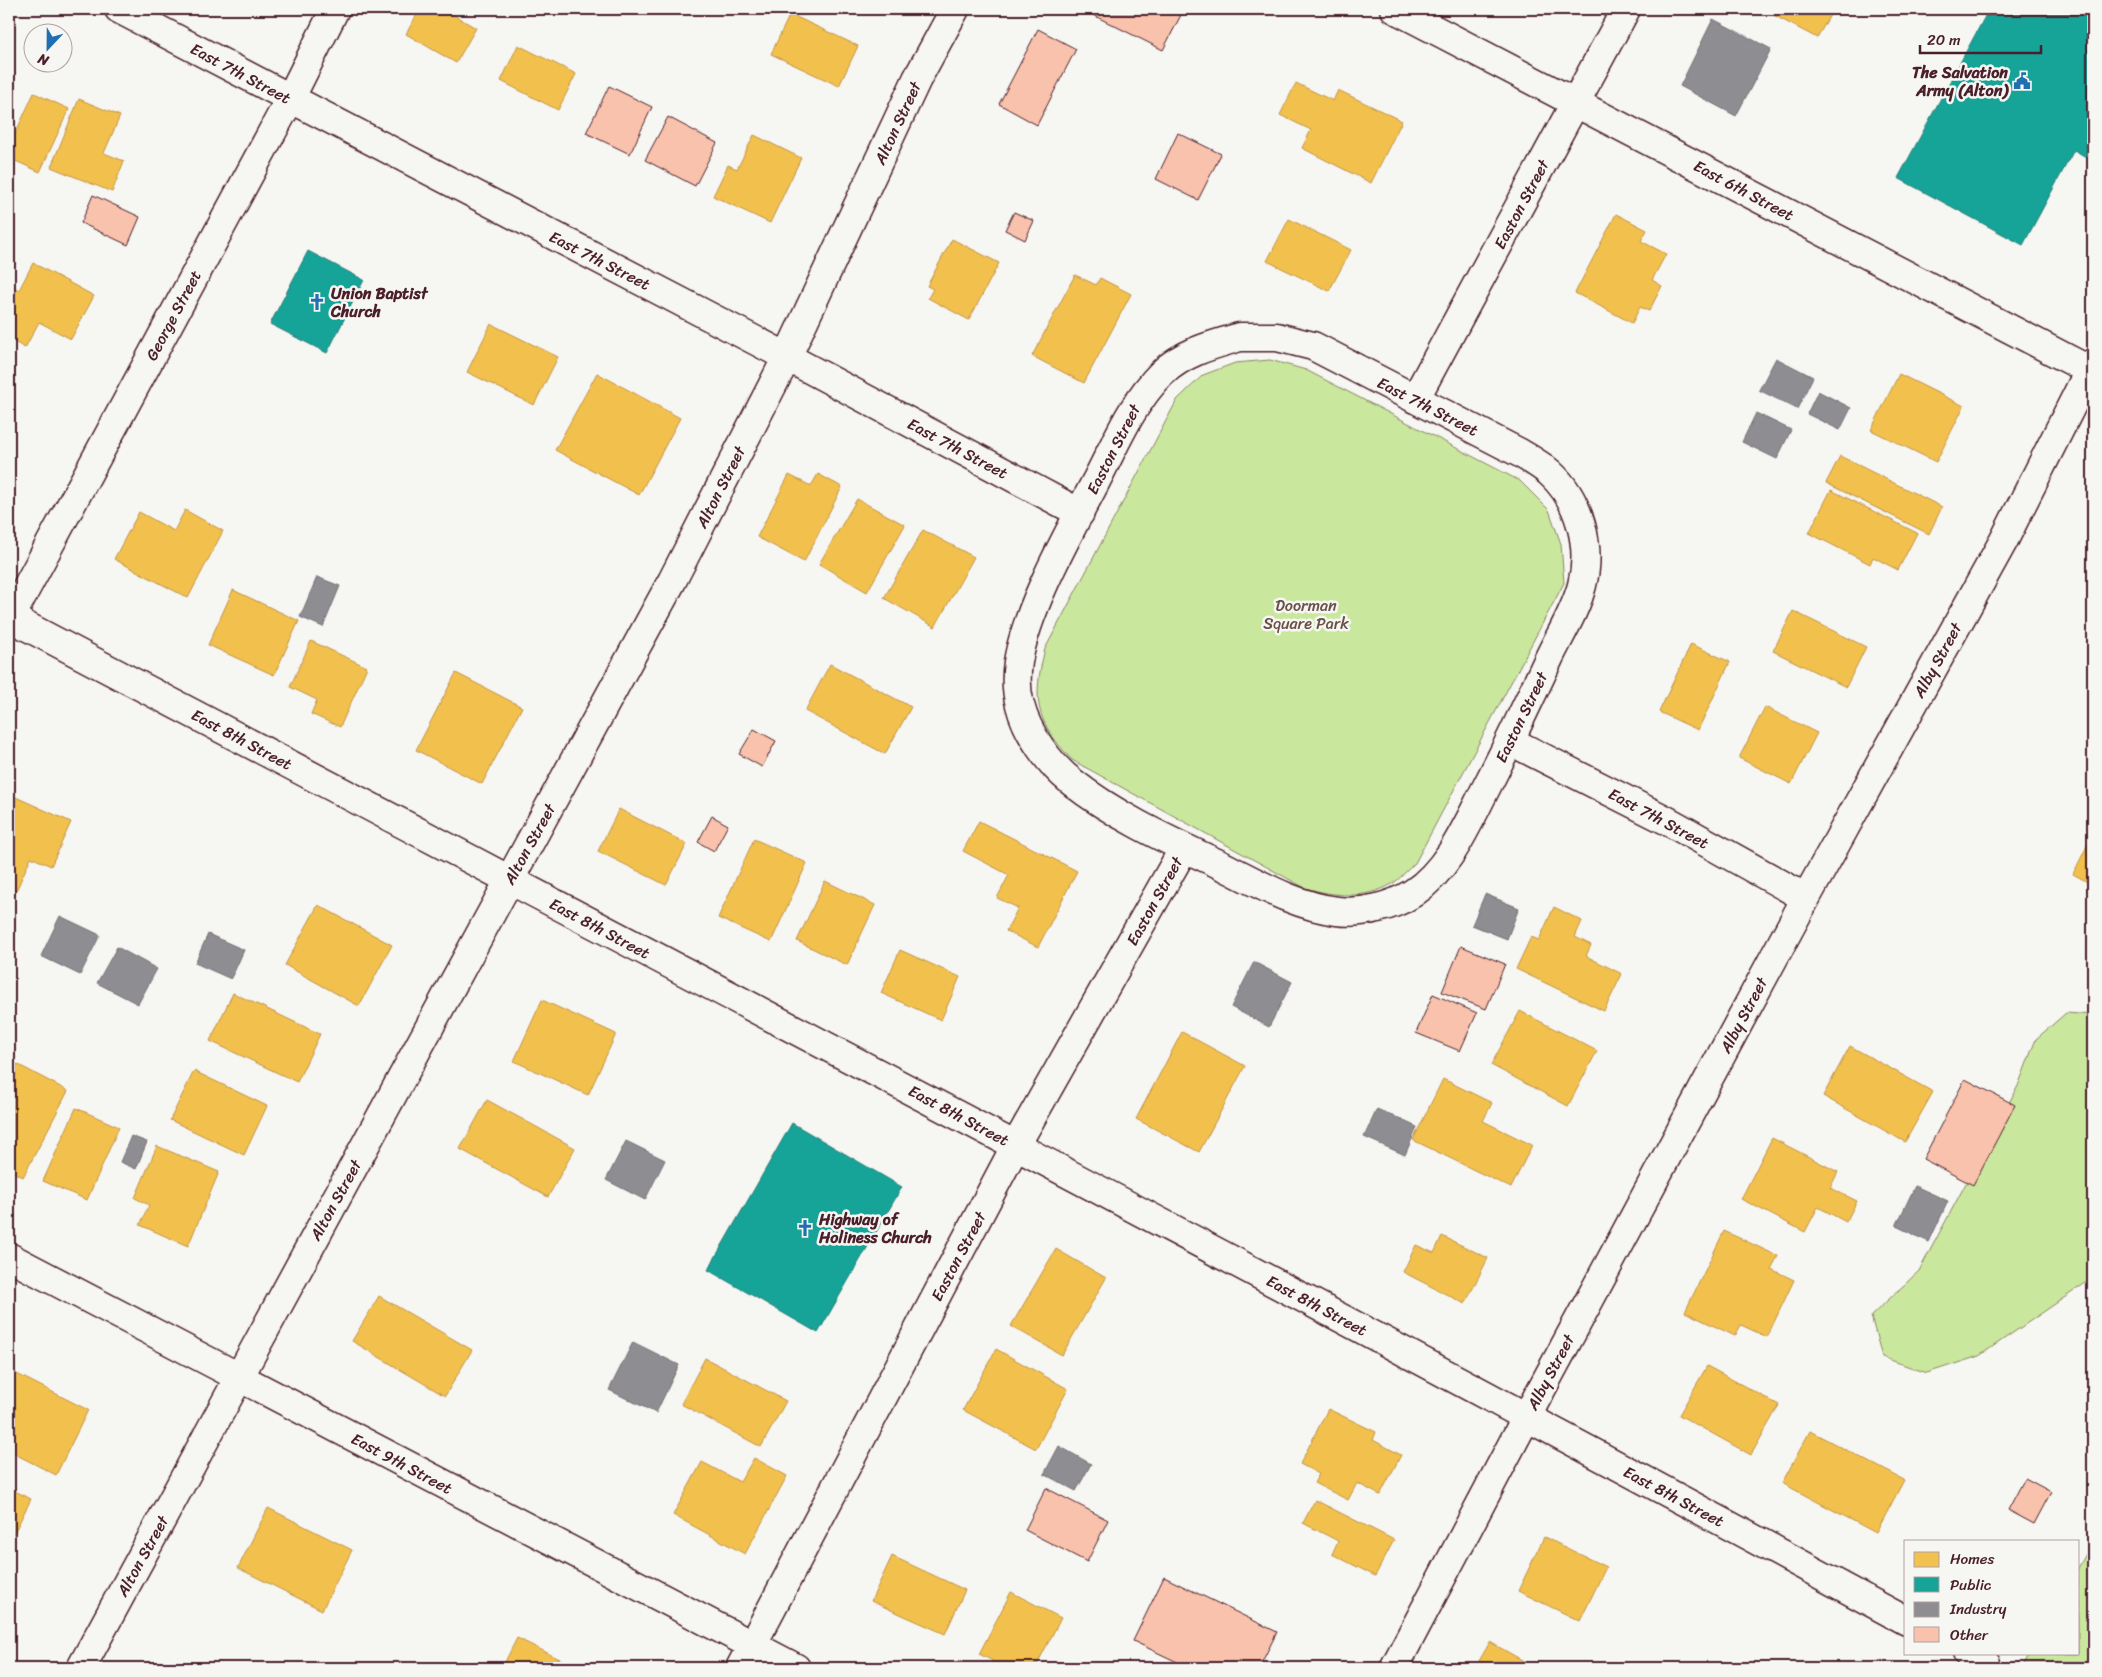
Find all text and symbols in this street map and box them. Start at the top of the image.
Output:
north arrow [22,22,72,72]
scale bar [1920,22,2041,54]
text: 20 m [1927,27,1961,53]
street label: East 7th Street [185,35,296,112]
text: N [34,46,53,73]
place label: The Salvation Army (Alton) [1912,58,2009,105]
public building icon: The Salvation Army (Alton) [2012,71,2032,91]
street label: Alton Street [865,76,930,171]
street label: East 6th Street [1688,152,1799,229]
street label: Easton Street [1486,154,1558,254]
street label: East 7th Street [544,222,656,298]
street label: George Street [137,265,210,366]
place label: Union Baptist Church [330,279,429,326]
church icon: Union Baptist Church [307,292,327,312]
street label: East 7th Street [1372,368,1484,444]
street label: Easton Street [1078,398,1149,500]
street label: East 7th Street [902,410,1013,487]
street label: Alton Street [687,441,754,534]
park label: Doorman Square Park [1263,591,1349,638]
street label: Alby Street [1904,617,1970,704]
street label: Easton Street [1487,666,1556,768]
street label: East 8th Street [186,701,298,778]
street label: East 7th Street [1603,780,1714,857]
street label: Alton Street [495,798,564,891]
street label: Easton Street [1118,851,1191,951]
street label: East 8th Street [544,890,656,967]
street label: Alby Street [1711,972,1776,1059]
street label: East 8th Street [903,1077,1015,1154]
street label: Alton Street [301,1154,370,1247]
place label: Highway of Holiness Church [818,1205,932,1252]
street label: Easton Street [923,1206,995,1306]
church icon: Highway of Holiness Church [795,1218,815,1238]
street label: East 8th Street [1261,1267,1373,1344]
street label: Alby Street [1518,1329,1583,1416]
street label: East 9th Street [346,1425,458,1502]
street label: East 8th Street [1618,1458,1730,1535]
street label: Alton Street [108,1510,177,1603]
legend [1904,1540,2080,1654]
text: Homes [1950,1546,1994,1572]
text: Public [1950,1572,1992,1598]
text: Industry [1949,1596,2007,1622]
text: Other [1950,1622,1989,1648]

